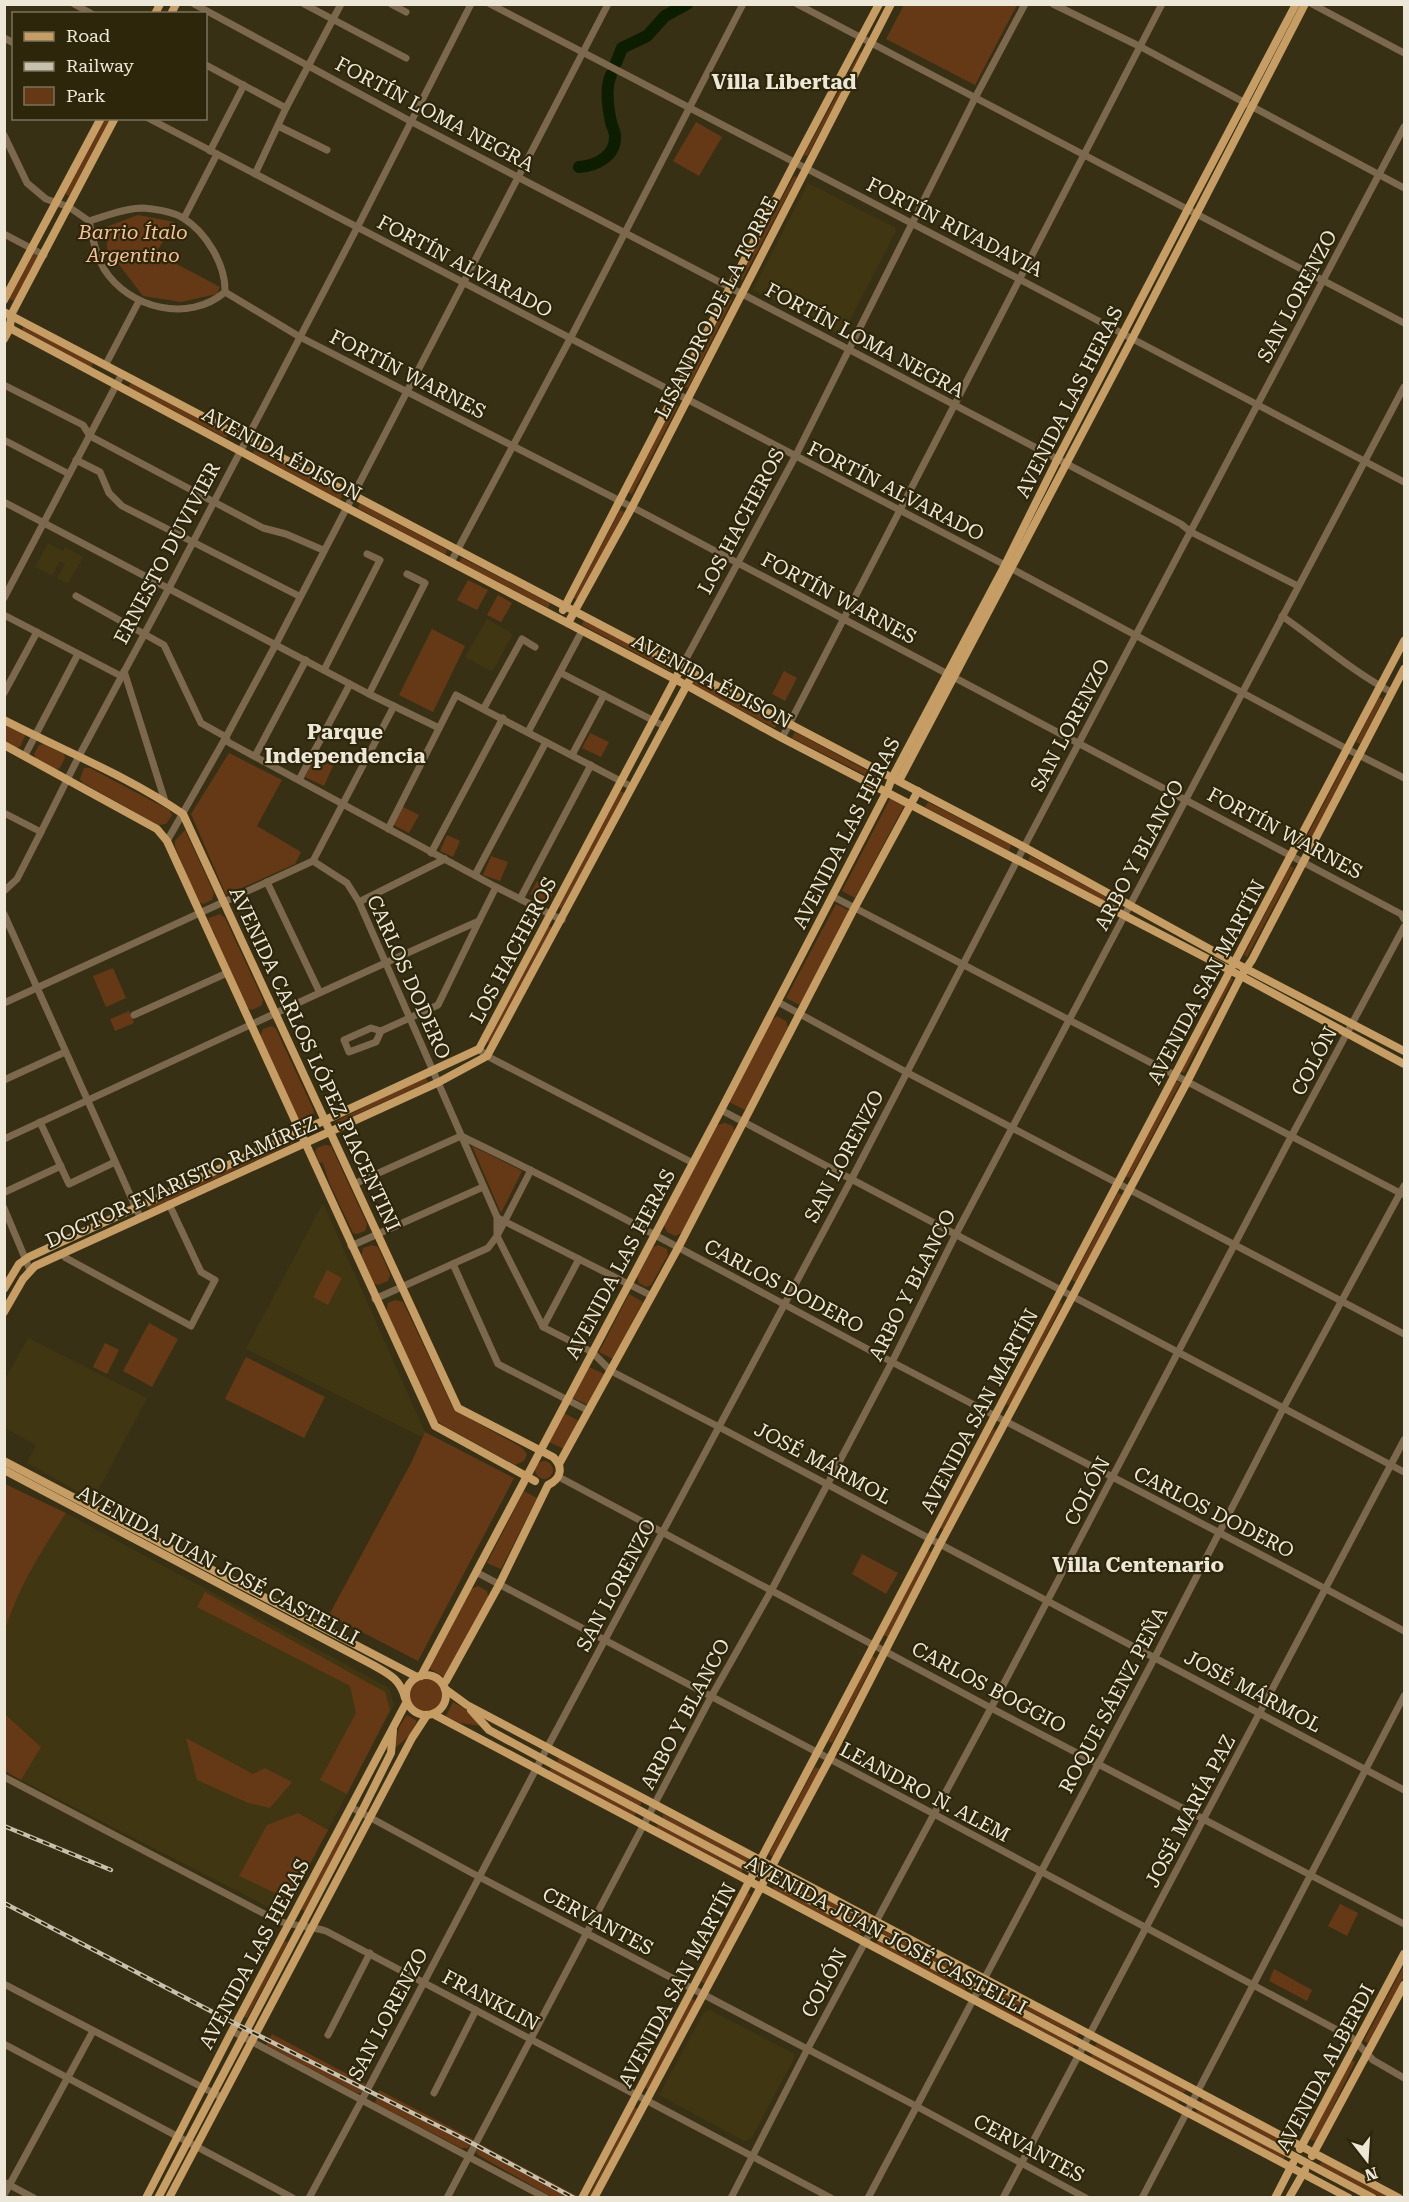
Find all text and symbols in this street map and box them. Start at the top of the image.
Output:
legend [12,12,207,120]
text: Road [66,25,111,46]
street label: FORTÍN LOMA NEGRA [331,51,539,177]
text: Railway [66,55,134,76]
district label: Villa Libertad [711,70,857,94]
text: Park [66,85,106,106]
street label: FORTÍN RIVADAVIA [863,172,1047,282]
street label: LISANDRO DE LA TORRE [649,192,783,422]
street label: FORTÍN ALVARADO [373,210,557,322]
park label: Barrio Ítalo Argentino [77,220,188,267]
street label: SAN LORENZO [1252,226,1342,366]
street label: FORTÍN LOMA NEGRA [761,277,969,403]
street label: AVENIDA LAS HERAS [1010,302,1128,502]
street label: FORTÍN WARNES [326,324,490,424]
street label: AVENIDA ÉDISON [198,402,366,506]
street label: FORTÍN ALVARADO [804,436,988,546]
street label: LOS HACHEROS [692,444,790,598]
street label: ERNESTO DUVIVIER [109,458,225,648]
street label: FORTÍN WARNES [757,547,921,649]
street label: AVENIDA ÉDISON [628,629,796,733]
street label: SAN LORENZO [1025,655,1115,795]
district label: Parque Independencia [264,720,426,768]
street label: AVENIDA LAS HERAS [787,733,905,933]
street label: ARBO Y BLANCO [1089,776,1189,934]
street label: FORTÍN WARNES [1203,782,1367,884]
street label: LOS HACHEROS [464,873,562,1027]
street label: AVENIDA SAN MARTÍN [1142,876,1270,1088]
street label: AVENIDA CARLOS LÓPEZ PIACENTINI [224,883,406,1235]
street label: CARLOS DODERO [362,891,456,1063]
street label: COLÓN [1286,1022,1342,1100]
street label: SAN LORENZO [799,1086,889,1226]
street label: DOCTOR EVARISTO RAMÍREZ [42,1111,320,1253]
street label: AVENIDA LAS HERAS [560,1165,680,1363]
street label: ARBO Y BLANCO [863,1205,961,1365]
street label: CARLOS DODERO [700,1234,868,1338]
street label: AVENIDA SAN MARTÍN [915,1305,1043,1517]
street label: JOSÉ MÁRMOL [750,1417,896,1509]
street label: COLÓN [1059,1452,1115,1530]
street label: CARLOS DODERO [1130,1461,1298,1563]
street label: AVENIDA JUAN JOSÉ CASTELLI [73,1480,363,1650]
street label: SAN LORENZO [571,1515,661,1655]
district label: Villa Centenario [1052,1553,1224,1577]
street label: ROQUE SÁENZ PEÑA [1054,1603,1172,1797]
street label: ARBO Y BLANCO [635,1635,735,1793]
street label: CARLOS BOGGIO [908,1636,1070,1738]
street label: JOSÉ MÁRMOL [1180,1645,1326,1737]
street label: JOSÉ MARÍA PAZ [1140,1731,1240,1891]
street label: LEANDRO N. ALEM [836,1737,1014,1847]
street label: AVENIDA JUAN JOSÉ CASTELLI [741,1850,1031,2020]
street label: AVENIDA LAS HERAS [194,1855,314,2053]
street label: AVENIDA SAN MARTÍN [613,1879,741,2091]
street label: CERVANTES [538,1882,658,1960]
street label: SAN LORENZO [343,1944,433,2084]
street label: COLÓN [796,1944,852,2022]
street label: FRANKLIN [438,1964,544,2036]
street label: AVENIDA ALBERDI [1271,1980,1379,2156]
street label: CERVANTES [969,2109,1089,2187]
north arrow [1337,2130,1397,2190]
text: N [1363,2163,1380,2185]

